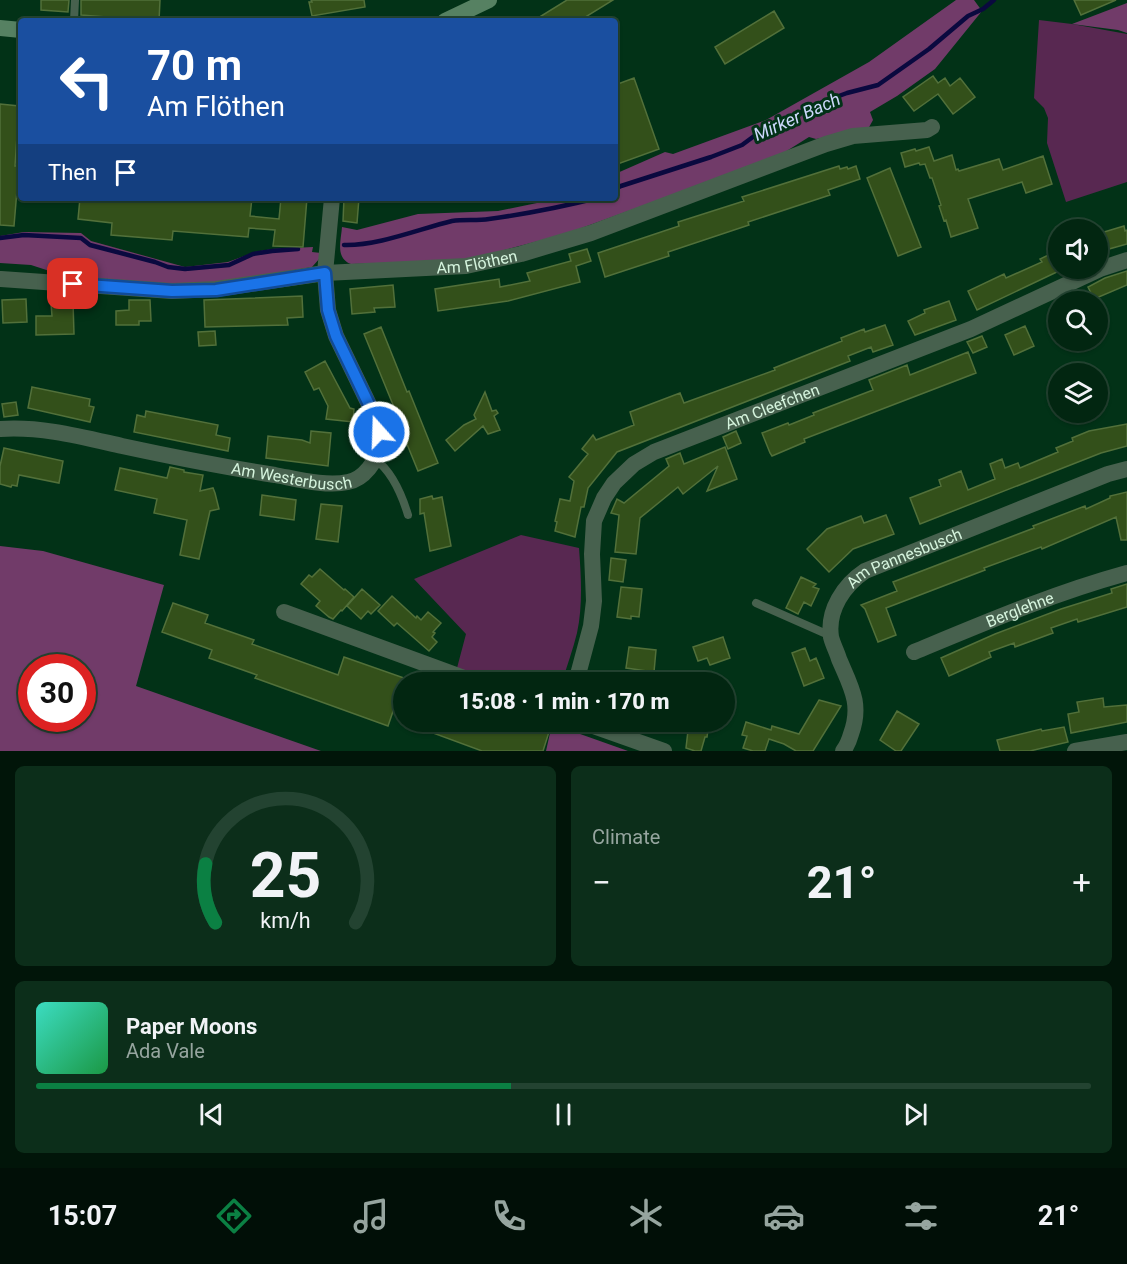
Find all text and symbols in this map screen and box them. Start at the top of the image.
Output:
text: 70 m [147,41,242,90]
icon: left [48,42,126,120]
water label: Mirker Bach [750,88,843,145]
text: Am Flöthen [147,91,285,123]
icon: arrive [109,156,142,189]
text: Then [48,160,97,185]
map controls [1048,219,1108,423]
button: sound [1048,219,1108,279]
street label: Am Flöthen [436,246,519,277]
pin [47,258,98,309]
icon: arrive [56,267,89,300]
button: search [1048,291,1108,351]
button: layers [1048,363,1108,423]
street label: Am Cleefchen [722,380,822,433]
position arrow [347,400,411,464]
street label: Am Westerbusch [230,459,354,494]
street label: Am Pannesbusch [842,524,965,592]
street label: Berglehne [983,588,1056,631]
speed limit sign: 30 [18,654,96,732]
text: 15:08 · 1 min · 170 m [459,689,669,714]
text: Climate [592,825,660,849]
text: 25 [250,839,321,912]
text: 21° [807,856,876,909]
text: − [592,863,611,902]
text: + [1072,863,1091,902]
text: km/h [260,908,311,933]
text: Paper Moons [126,1014,257,1039]
text: Ada Vale [126,1039,205,1063]
icon: previous [195,1098,228,1131]
icon: pause [547,1098,580,1131]
icon: next [899,1098,932,1131]
icon: directions [213,1195,255,1237]
icon: music [350,1195,392,1237]
icon: phone [488,1195,530,1237]
icon: climate [625,1195,667,1237]
icon: car [763,1195,805,1237]
icon: filters [900,1195,942,1237]
text: 15:07 [48,1200,117,1232]
text: 21° [1038,1200,1079,1232]

